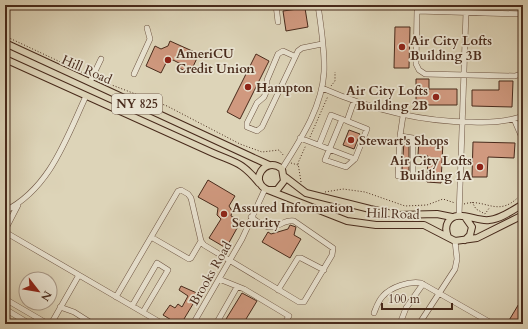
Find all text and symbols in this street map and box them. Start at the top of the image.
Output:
place label: Air City Lofts Building 3B [410,32,492,65]
marker: Air City Lofts Building 3B [397,42,407,52]
place label: AmeriCU Credit Union [176,45,255,78]
street label: Hill Road [59,51,115,89]
marker: AmeriCU Credit Union [163,55,173,65]
place label: Hampton [256,79,314,97]
marker: Hampton [243,82,253,92]
place label: Air City Lofts Building 2B [346,82,428,115]
marker: Air City Lofts Building 2B [431,92,441,102]
road number: NY 825 [112,94,162,114]
place label: Stewart's Shops [359,132,449,150]
marker: Stewart's Shops [346,135,356,145]
place label: Air City Lofts Building 1A [390,152,472,185]
marker: Air City Lofts Building 1A [475,162,485,172]
place label: Assured Information Security [232,199,354,232]
street label: Hill Road [366,204,420,224]
marker: Assured Information Security [219,209,229,219]
street label: Brooks Road [185,238,236,309]
north arrow [18,271,58,311]
scale bar [382,285,452,311]
text: N [37,288,55,304]
text: 100 m [388,291,421,307]

